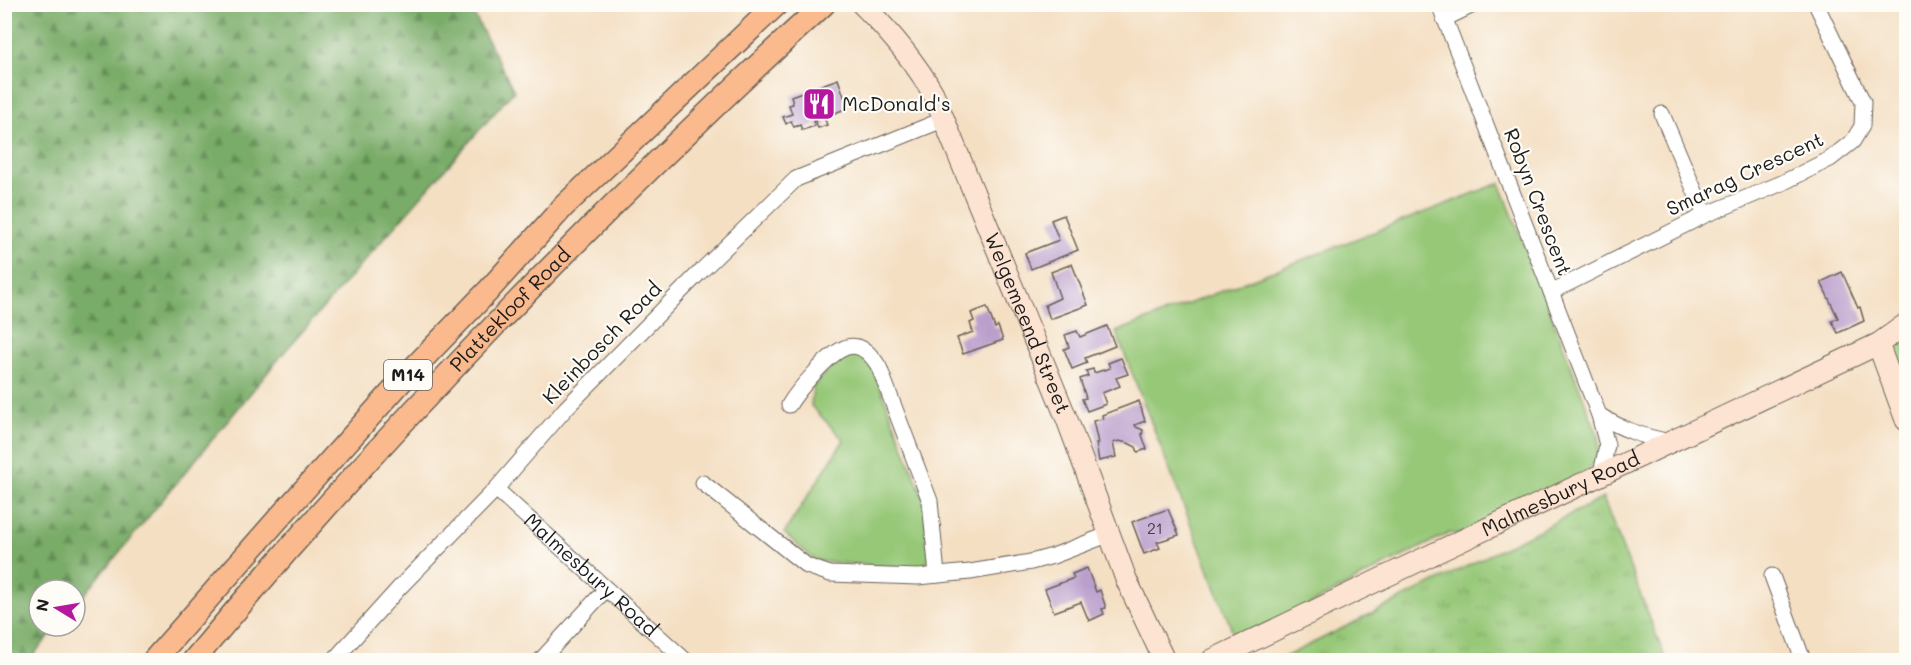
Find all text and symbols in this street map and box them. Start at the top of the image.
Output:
restaurant icon: McDonald's [801,86,837,122]
place label: McDonald's [842,90,951,116]
street label: Robyn Crescent [1499,124,1579,279]
street label: Smarag Crescent [1662,125,1827,221]
street label: Welgemeend Street [980,228,1077,417]
street label: Plattekloof Road [443,241,575,377]
street label: Kleinbosch Road [536,276,666,409]
road number: M14 [384,360,432,390]
street label: Malmesbury Road [1477,445,1643,542]
street label: Malmesbury Road [519,507,664,641]
house number: 21 [1147,517,1163,538]
north arrow [27,578,87,638]
text: N [30,597,53,613]

